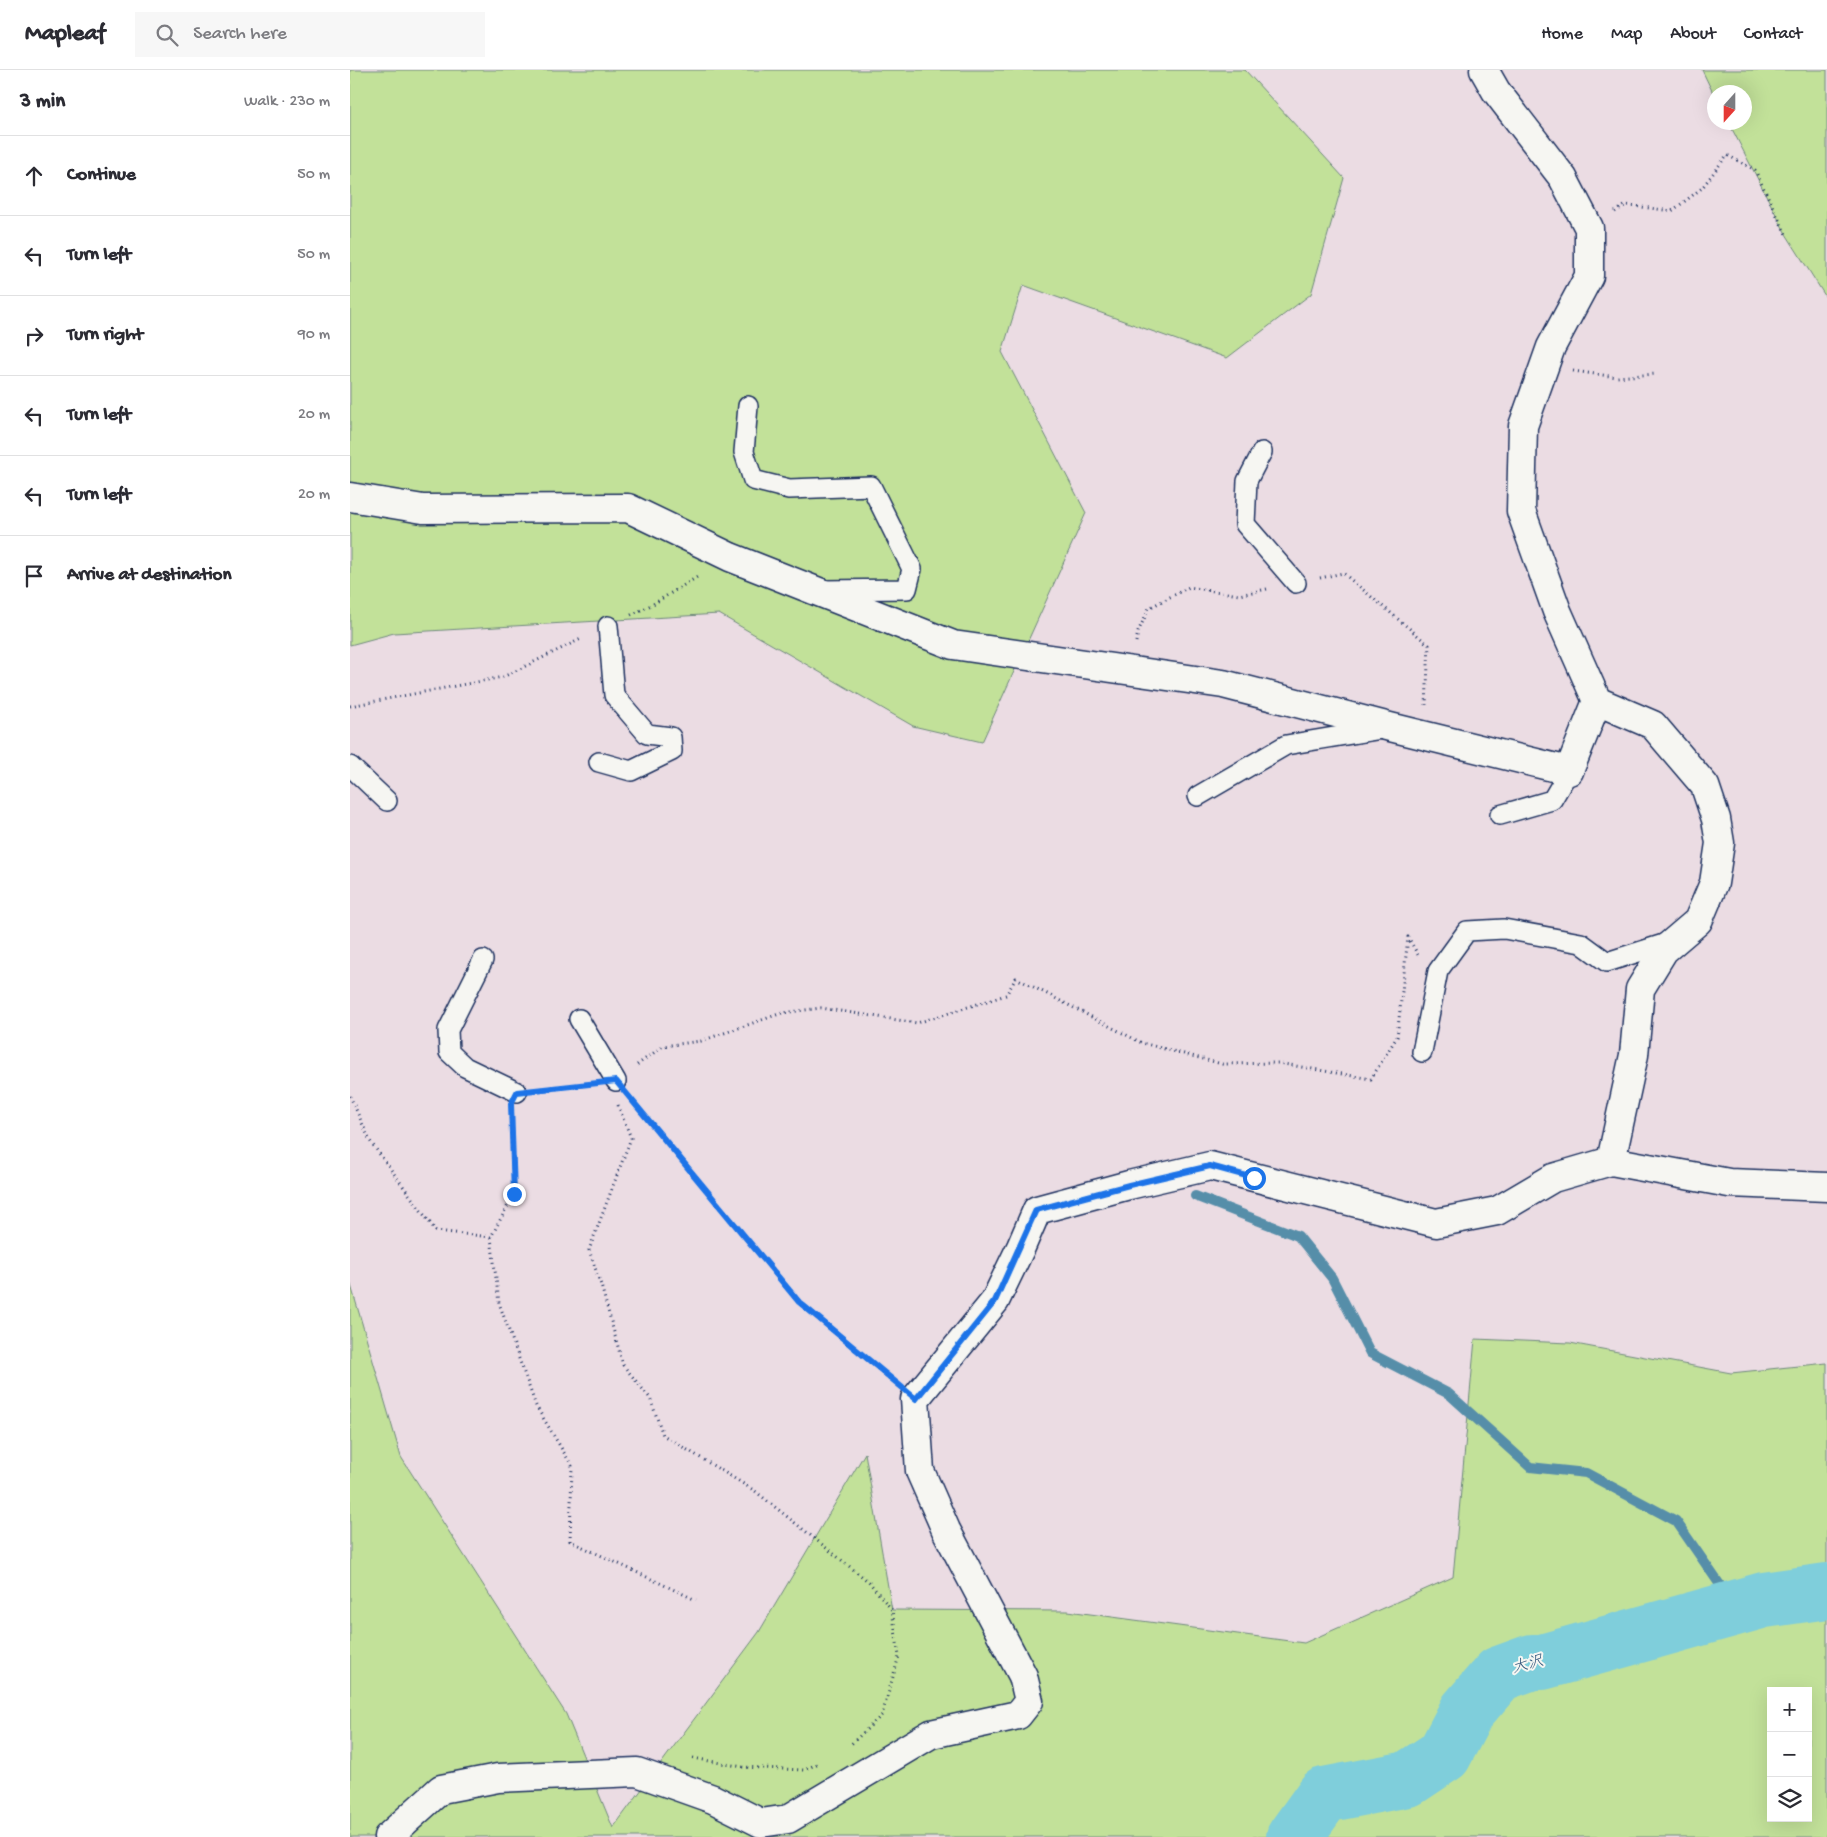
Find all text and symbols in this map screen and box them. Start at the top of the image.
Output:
search box [135,12,485,57]
text: Mapleaf [25,20,105,49]
icon: search [153,21,181,49]
text: Search here [193,23,287,46]
text: Home [1541,24,1583,45]
text: Map [1611,24,1642,45]
text: About [1670,24,1716,45]
text: Contact [1744,24,1802,45]
north arrow [1707,85,1752,130]
text: 3 min [20,90,65,115]
text: Walk · 230 m [244,93,330,112]
icon: ahead [20,162,48,190]
text: Continue [67,164,136,187]
text: 50 m [297,166,330,185]
icon: left [20,242,48,270]
text: Turn left [67,244,131,267]
text: 50 m [297,246,330,265]
icon: right [20,322,48,350]
text: Turn right [67,324,143,347]
text: 90 m [298,326,330,345]
icon: left [20,402,48,430]
text: Turn left [67,404,131,427]
text: 20 m [298,406,330,425]
icon: left [20,482,48,510]
text: Turn left [67,484,131,507]
text: 20 m [298,486,330,505]
icon: arrive [20,562,48,590]
text: Arrive at destination [67,564,231,587]
route start [1243,1167,1266,1190]
route end [503,1183,526,1206]
water label: 大沢 [1510,1651,1547,1679]
map controls [1767,1687,1812,1822]
button: + [1767,1687,1812,1732]
button: − [1767,1732,1812,1777]
button: layers [1767,1777,1812,1822]

